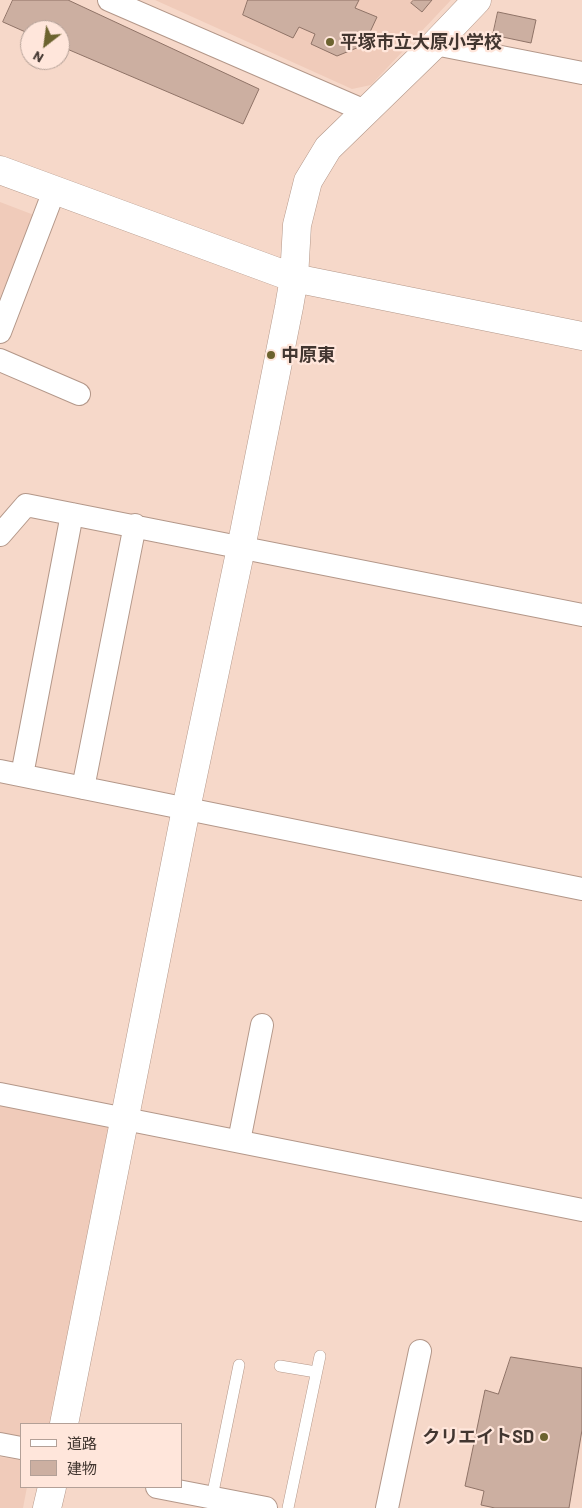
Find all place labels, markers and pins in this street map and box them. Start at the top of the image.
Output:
place label: 平塚市立大原小学校 [340,31,502,53]
marker: 平塚市立大原小学校 [324,36,336,48]
place label: 中原東 [281,344,335,366]
marker: 中原東 [265,349,277,361]
place label: クリエイトSD [422,1426,534,1448]
marker: クリエイトSD [538,1431,550,1443]

